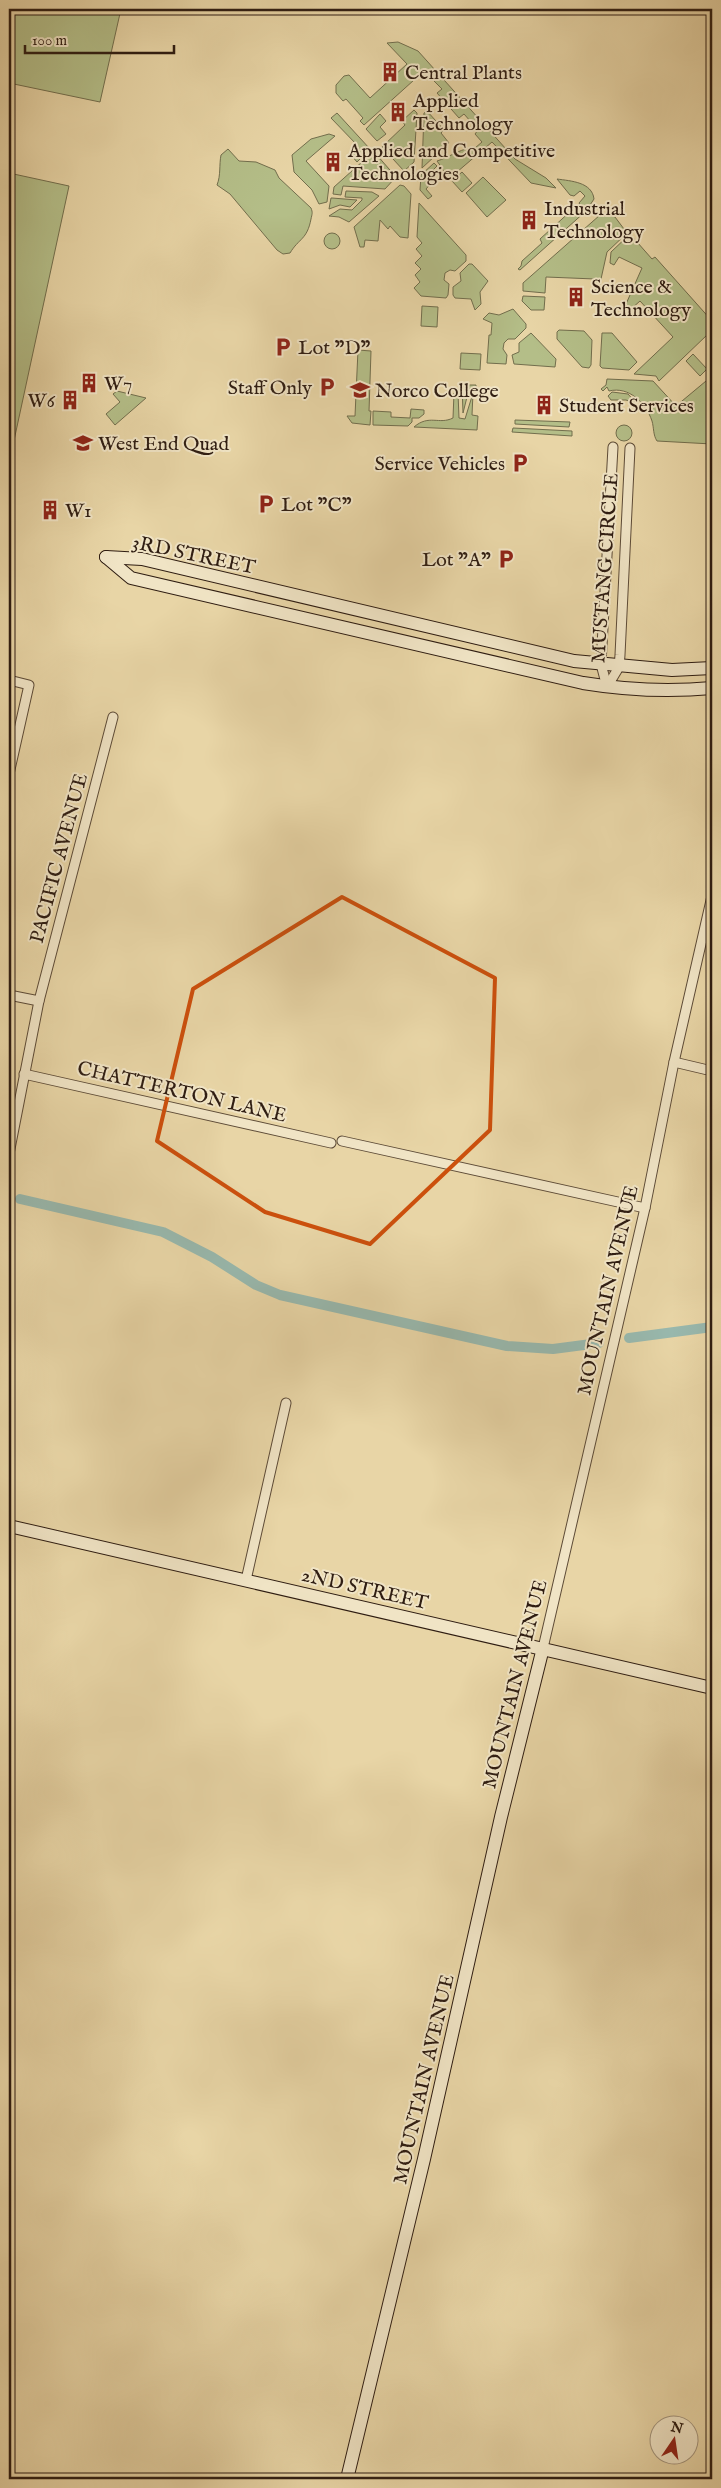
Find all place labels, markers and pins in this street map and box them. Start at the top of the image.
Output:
building icon: Central Plants [379,61,401,83]
place label: Central Plants [405,61,522,86]
place label: Applied Technology [412,89,513,137]
building icon: Applied Technology [387,101,409,123]
place label: Applied and Competitive Technologies [347,139,555,187]
building icon: Applied and Competitive Technologies [322,151,344,173]
place label: Industrial Technology [544,197,644,245]
building icon: Industrial Technology [518,209,540,231]
place label: Science & Technology [591,275,691,323]
building icon: Science & Technology [565,286,587,308]
parking icon: Lot "D" [272,336,294,358]
place label: Lot "D" [298,336,370,361]
building icon: W7 [78,372,100,394]
place label: W7 [104,372,132,397]
place label: Staff Only [228,376,312,401]
parking icon: Staff Only [316,376,338,398]
school or university icon: Norco College [349,379,371,401]
place label: Norco College [375,379,499,404]
place label: W6 [27,389,56,414]
building icon: W6 [59,389,81,411]
building icon: Student Services [533,394,555,416]
place label: Student Services [559,394,694,419]
school or university icon: West End Quad [72,432,94,454]
place label: West End Quad [98,432,229,457]
place label: Service Vehicles [375,452,505,477]
parking icon: Service Vehicles [509,452,531,474]
parking icon: Lot "C" [255,493,277,515]
place label: Lot "C" [281,493,352,518]
building icon: W1 [39,499,61,521]
place label: W1 [65,499,92,524]
place label: Lot "A" [422,548,491,573]
parking icon: Lot "A" [495,548,517,570]

